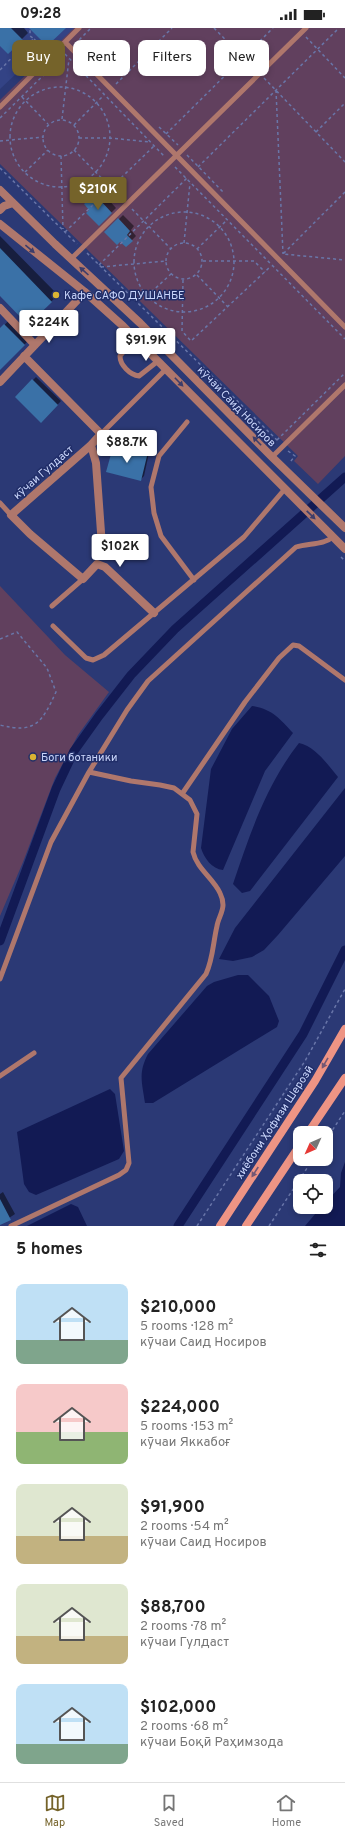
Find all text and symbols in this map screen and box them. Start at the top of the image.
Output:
text: 09:28 [20,5,61,24]
chip: Buy [12,40,65,76]
chip: Rent [73,40,130,76]
chip: Filters [138,40,206,76]
chip: New [214,40,269,76]
pin: $210K [70,177,126,211]
text: $210K [79,182,117,198]
one-way arrow [24,244,35,253]
one-way arrow [79,267,90,276]
place label: Кафе САФО ДУШАНБЕ [64,289,185,303]
marker: Кафе САФО ДУШАНБЕ [51,290,61,300]
pin: $224K [21,310,77,344]
text: $224K [28,315,70,331]
pin: $91.9K [113,328,179,362]
text: $91.9K [125,333,167,349]
street label: кӯчаи Саид Носиров [194,363,279,450]
one-way arrow [174,377,184,387]
pin: $88.7K [94,430,160,464]
text: $88.7K [106,435,148,451]
one-way arrow [252,436,261,446]
street label: кӯчаи Гулдаст [11,443,77,503]
one-way arrow [306,510,316,520]
pin: $102K [92,534,148,568]
text: $102K [101,539,139,555]
place label: Боги ботаники [41,751,117,765]
marker: Боги ботаники [28,752,38,762]
one-way arrow [322,1057,329,1069]
street label: хиёбони Ҳофизи Шерозӣ [233,1063,317,1182]
north arrow [293,1126,333,1166]
map controls [293,1126,333,1214]
one-way arrow [251,1167,259,1178]
button: locate [293,1174,333,1214]
text: 5 homes [16,1239,83,1261]
icon: filters [307,1239,329,1261]
text: $210,000 [140,1297,217,1319]
icon: home [48,1300,96,1348]
text: 5 rooms · 128 m² [140,1319,233,1335]
text: кӯчаи Саид Носиров [140,1335,267,1351]
text: $224,000 [140,1397,220,1419]
icon: home [48,1400,96,1448]
text: 5 rooms · 153 m² [140,1419,233,1435]
text: кӯчаи Яккабоғ [140,1435,231,1451]
text: $91,900 [140,1497,205,1519]
icon: home [48,1500,96,1548]
text: 2 rooms · 54 m² [140,1519,229,1535]
text: кӯчаи Саид Носиров [140,1535,267,1551]
text: $88,700 [140,1597,206,1619]
icon: home [48,1600,96,1648]
text: 2 rooms · 78 m² [140,1619,226,1635]
text: кӯчаи Гулдаст [140,1635,229,1651]
text: $102,000 [140,1697,217,1719]
icon: home [48,1700,96,1748]
text: 2 rooms · 68 m² [140,1719,228,1735]
text: кӯчаи Боқӣ Раҳимзода [140,1735,283,1751]
tab: Map [44,1792,66,1830]
tab: Saved [154,1792,184,1830]
tab: Home [272,1792,301,1830]

